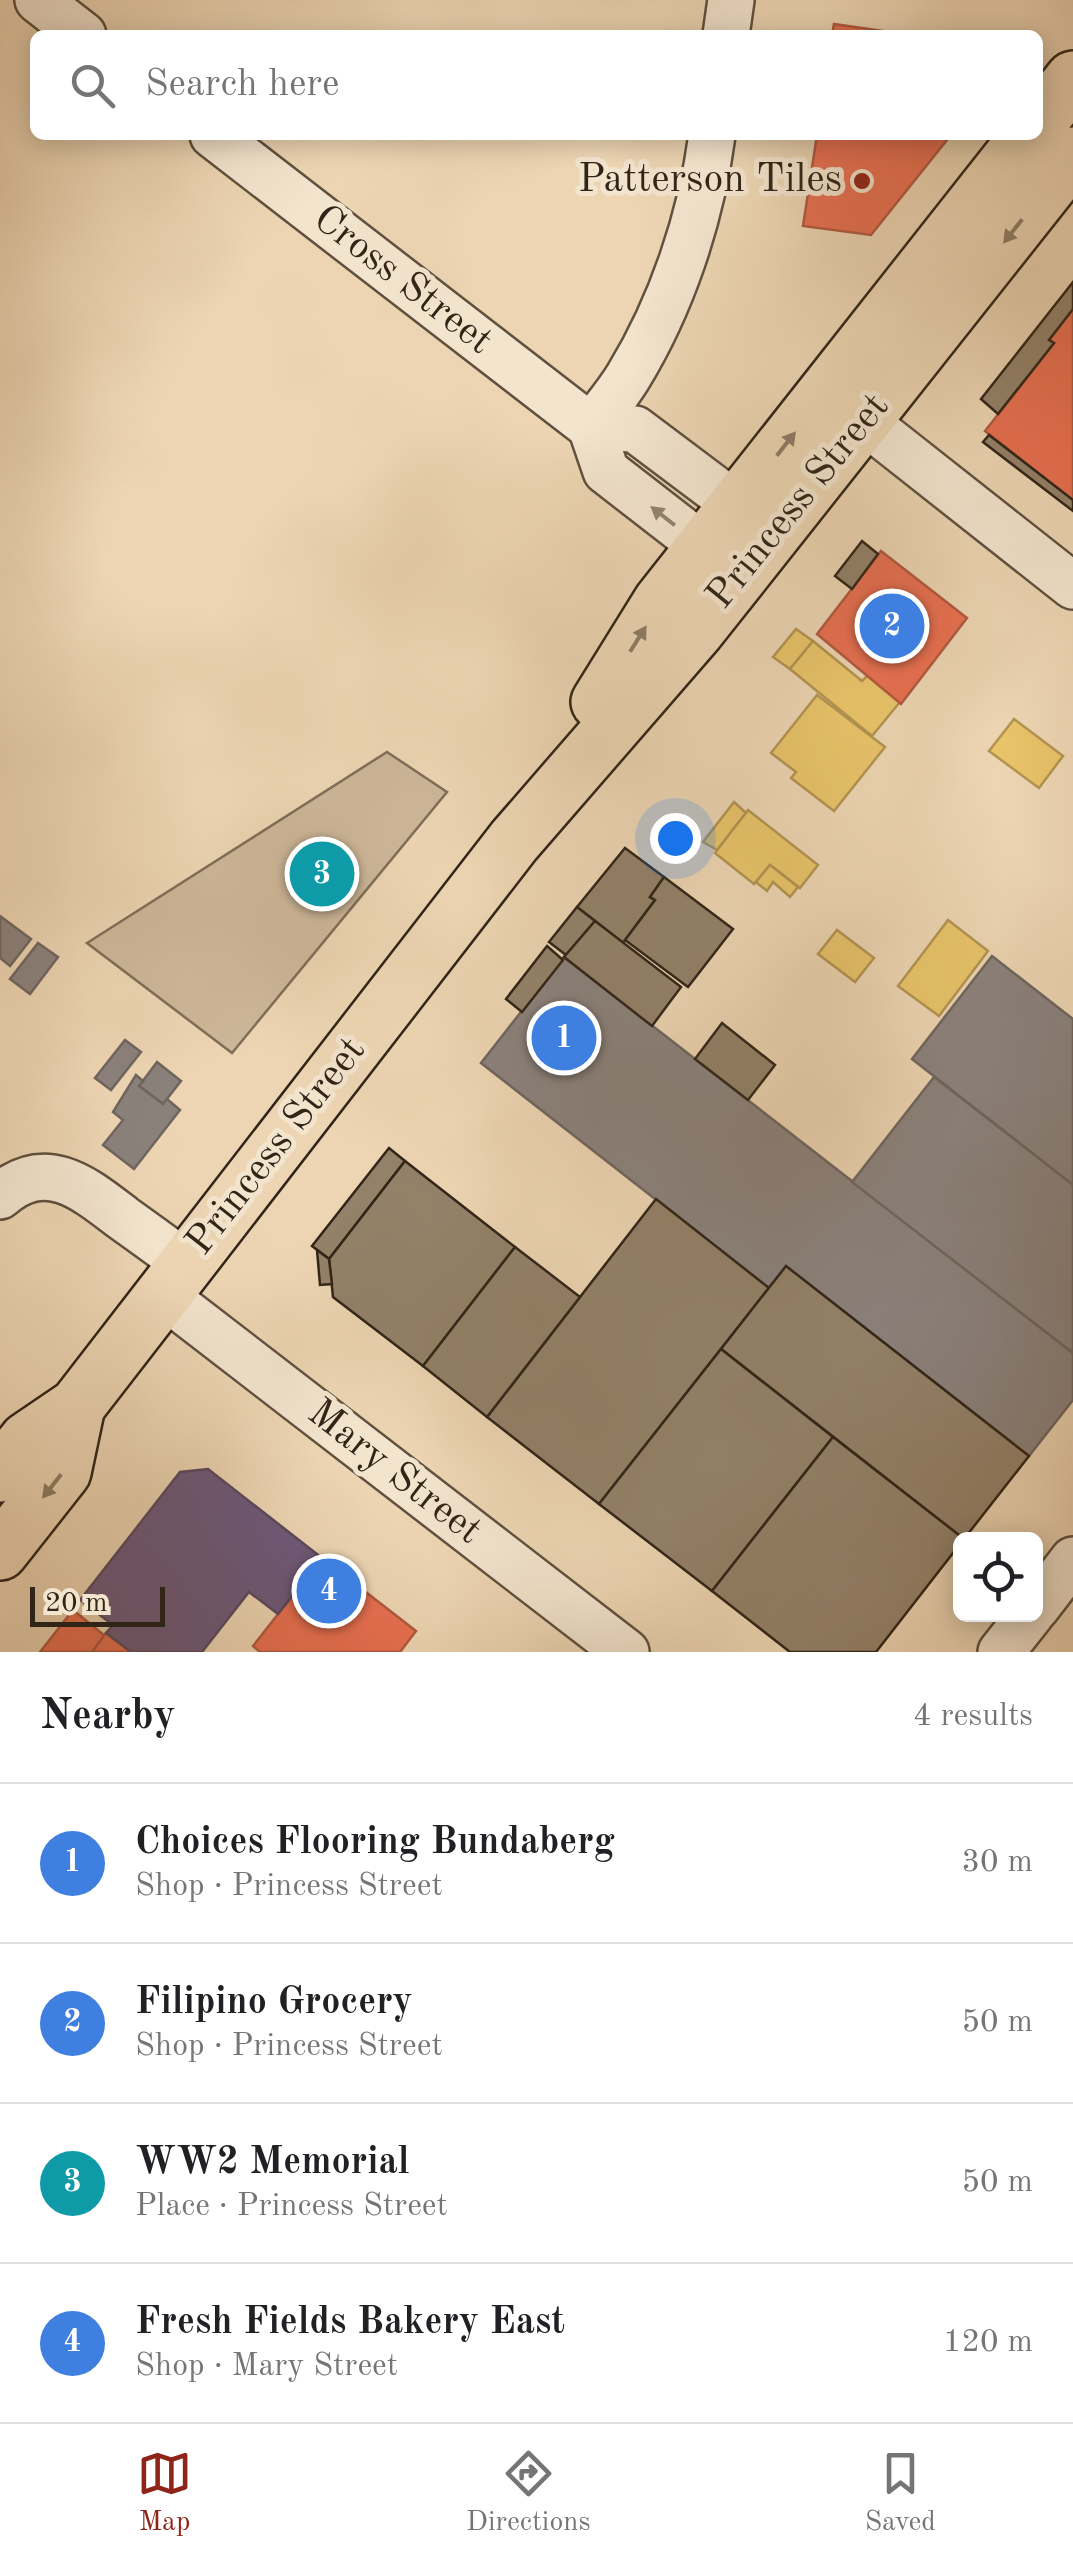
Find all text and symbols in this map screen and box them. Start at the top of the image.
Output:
search box [30,30,1043,140]
icon: search [65,58,120,113]
text: Search here [145,66,340,104]
place label: Patterson Tiles [578,161,842,201]
marker: Patterson Tiles [851,170,873,192]
street label: Cross Street [305,199,499,363]
one-way arrow [1003,219,1024,244]
street label: Princess Street [700,387,898,617]
one-way arrow [775,431,796,457]
one-way arrow [651,506,676,527]
pin: 2 [860,588,924,664]
one-way arrow [629,625,647,652]
your location [650,813,701,864]
pin: 3 [290,836,354,912]
pin: 1 [532,1000,596,1076]
street label: Princess Street [180,1031,374,1263]
street label: Mary Street [300,1393,488,1553]
one-way arrow [42,1473,63,1498]
map controls [953,1532,1043,1622]
button: locate [953,1532,1043,1622]
pin: 4 [296,1554,362,1628]
scale bar [30,1582,165,1626]
text: 20 m [45,1590,108,1618]
text: Nearby [40,1696,176,1738]
text: 4 results [913,1701,1033,1733]
text: Choices Flooring Bundaberg [135,1824,615,1862]
text: 1 [63,1847,82,1879]
text: 30 m [962,1847,1033,1879]
text: Shop · Princess Street [135,1871,443,1903]
text: Filipino Grocery [135,1984,413,2022]
text: 2 [63,2007,82,2039]
text: 50 m [962,2007,1033,2039]
text: Shop · Princess Street [135,2031,443,2063]
text: WW2 Memorial [135,2144,410,2182]
text: 3 [63,2167,82,2199]
text: 50 m [962,2167,1033,2199]
text: Place · Princess Street [135,2191,448,2223]
text: Fresh Fields Bakery East [135,2304,565,2342]
text: 4 [63,2327,82,2359]
text: 120 m [943,2327,1033,2359]
text: Shop · Mary Street [135,2351,398,2383]
tab: Map [137,2446,192,2541]
tab: Directions [466,2446,591,2541]
tab: Saved [865,2446,936,2541]

